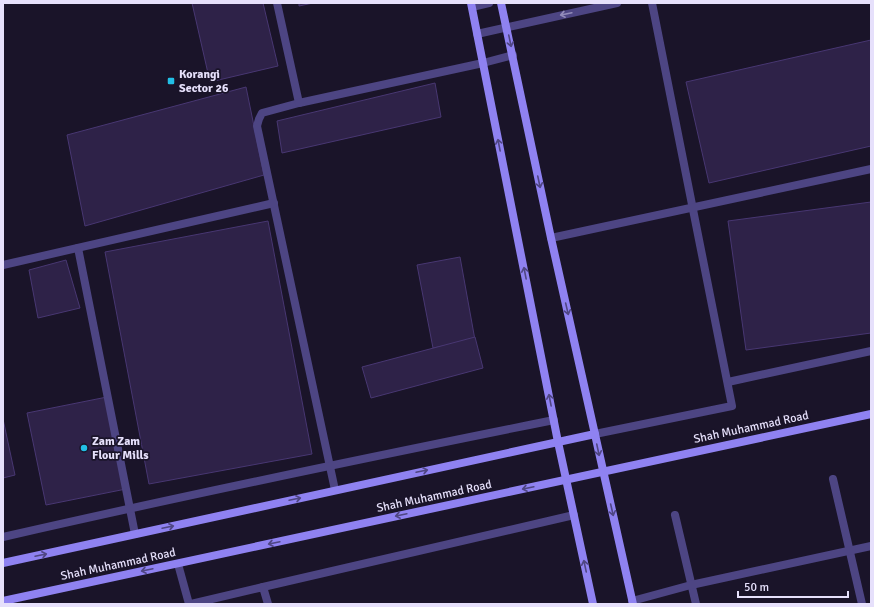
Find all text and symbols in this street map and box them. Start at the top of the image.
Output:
one-way arrow [560,11,573,19]
one-way arrow [506,34,514,47]
place label: Korangi Sector 26 [179,67,229,96]
marker: Korangi Sector 26 [166,76,176,86]
one-way arrow [495,139,503,152]
one-way arrow [535,175,543,188]
one-way arrow [520,267,528,280]
one-way arrow [563,302,571,315]
one-way arrow [546,394,554,407]
street label: Shah Muhammad Road [692,408,810,447]
place label: Zam Zam Flour Mills [92,434,149,463]
marker: Zam Zam Flour Mills [79,443,89,453]
one-way arrow [595,443,603,456]
one-way arrow [415,467,428,475]
street label: Shah Muhammad Road [375,477,493,516]
one-way arrow [522,484,535,492]
one-way arrow [288,495,301,503]
one-way arrow [608,503,616,516]
one-way arrow [395,512,408,520]
one-way arrow [161,522,174,530]
one-way arrow [268,539,281,547]
street label: Shah Muhammad Road [59,545,177,584]
one-way arrow [34,550,47,558]
one-way arrow [580,560,588,573]
one-way arrow [141,567,154,575]
scale bar [738,573,848,599]
text: 50 m [744,580,769,595]

